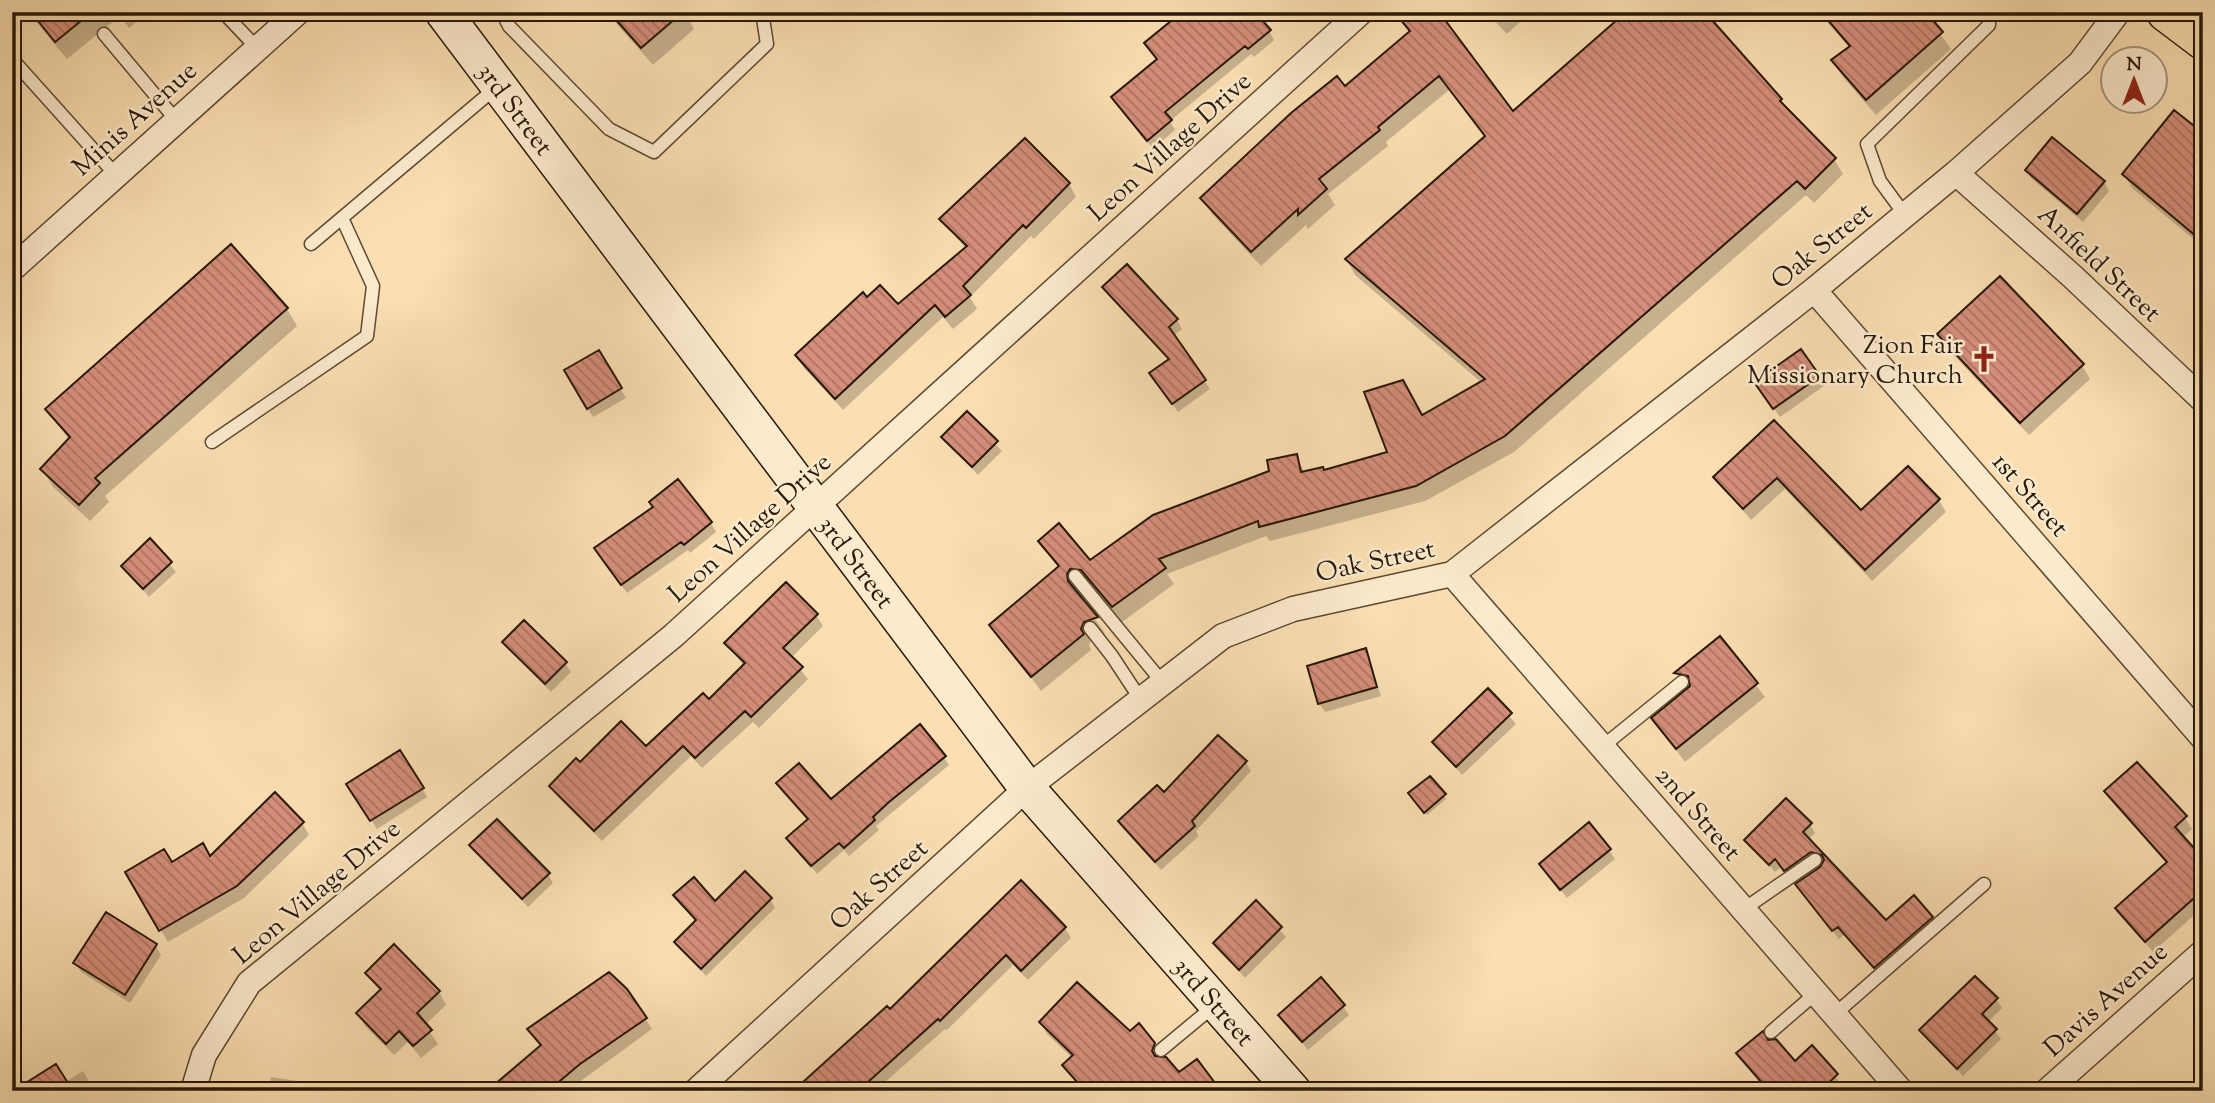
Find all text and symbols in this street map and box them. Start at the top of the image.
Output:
north arrow [2100,46,2170,116]
text: N [2126,52,2142,79]
street label: Minis Avenue [65,54,206,186]
street label: 3rd Street [467,56,561,164]
street label: Leon Village Drive [1081,64,1261,231]
street label: Oak Street [1764,194,1881,299]
street label: Anfield Street [2028,198,2168,332]
place label: Zion Fair Missionary Church [1747,328,1963,395]
church icon: Zion Fair Missionary Church [1969,344,1999,374]
street label: Leon Village Drive [661,445,841,612]
street label: 1st Street [1982,446,2076,546]
street label: 3rd Street [808,509,902,617]
street label: Oak Street [1312,532,1439,593]
street label: 2nd Street [1646,759,1749,870]
street label: Leon Village Drive [226,812,409,974]
street label: Oak Street [822,832,937,940]
street label: Davis Avenue [2036,935,2177,1067]
street label: 3rd Street [1163,950,1262,1056]

